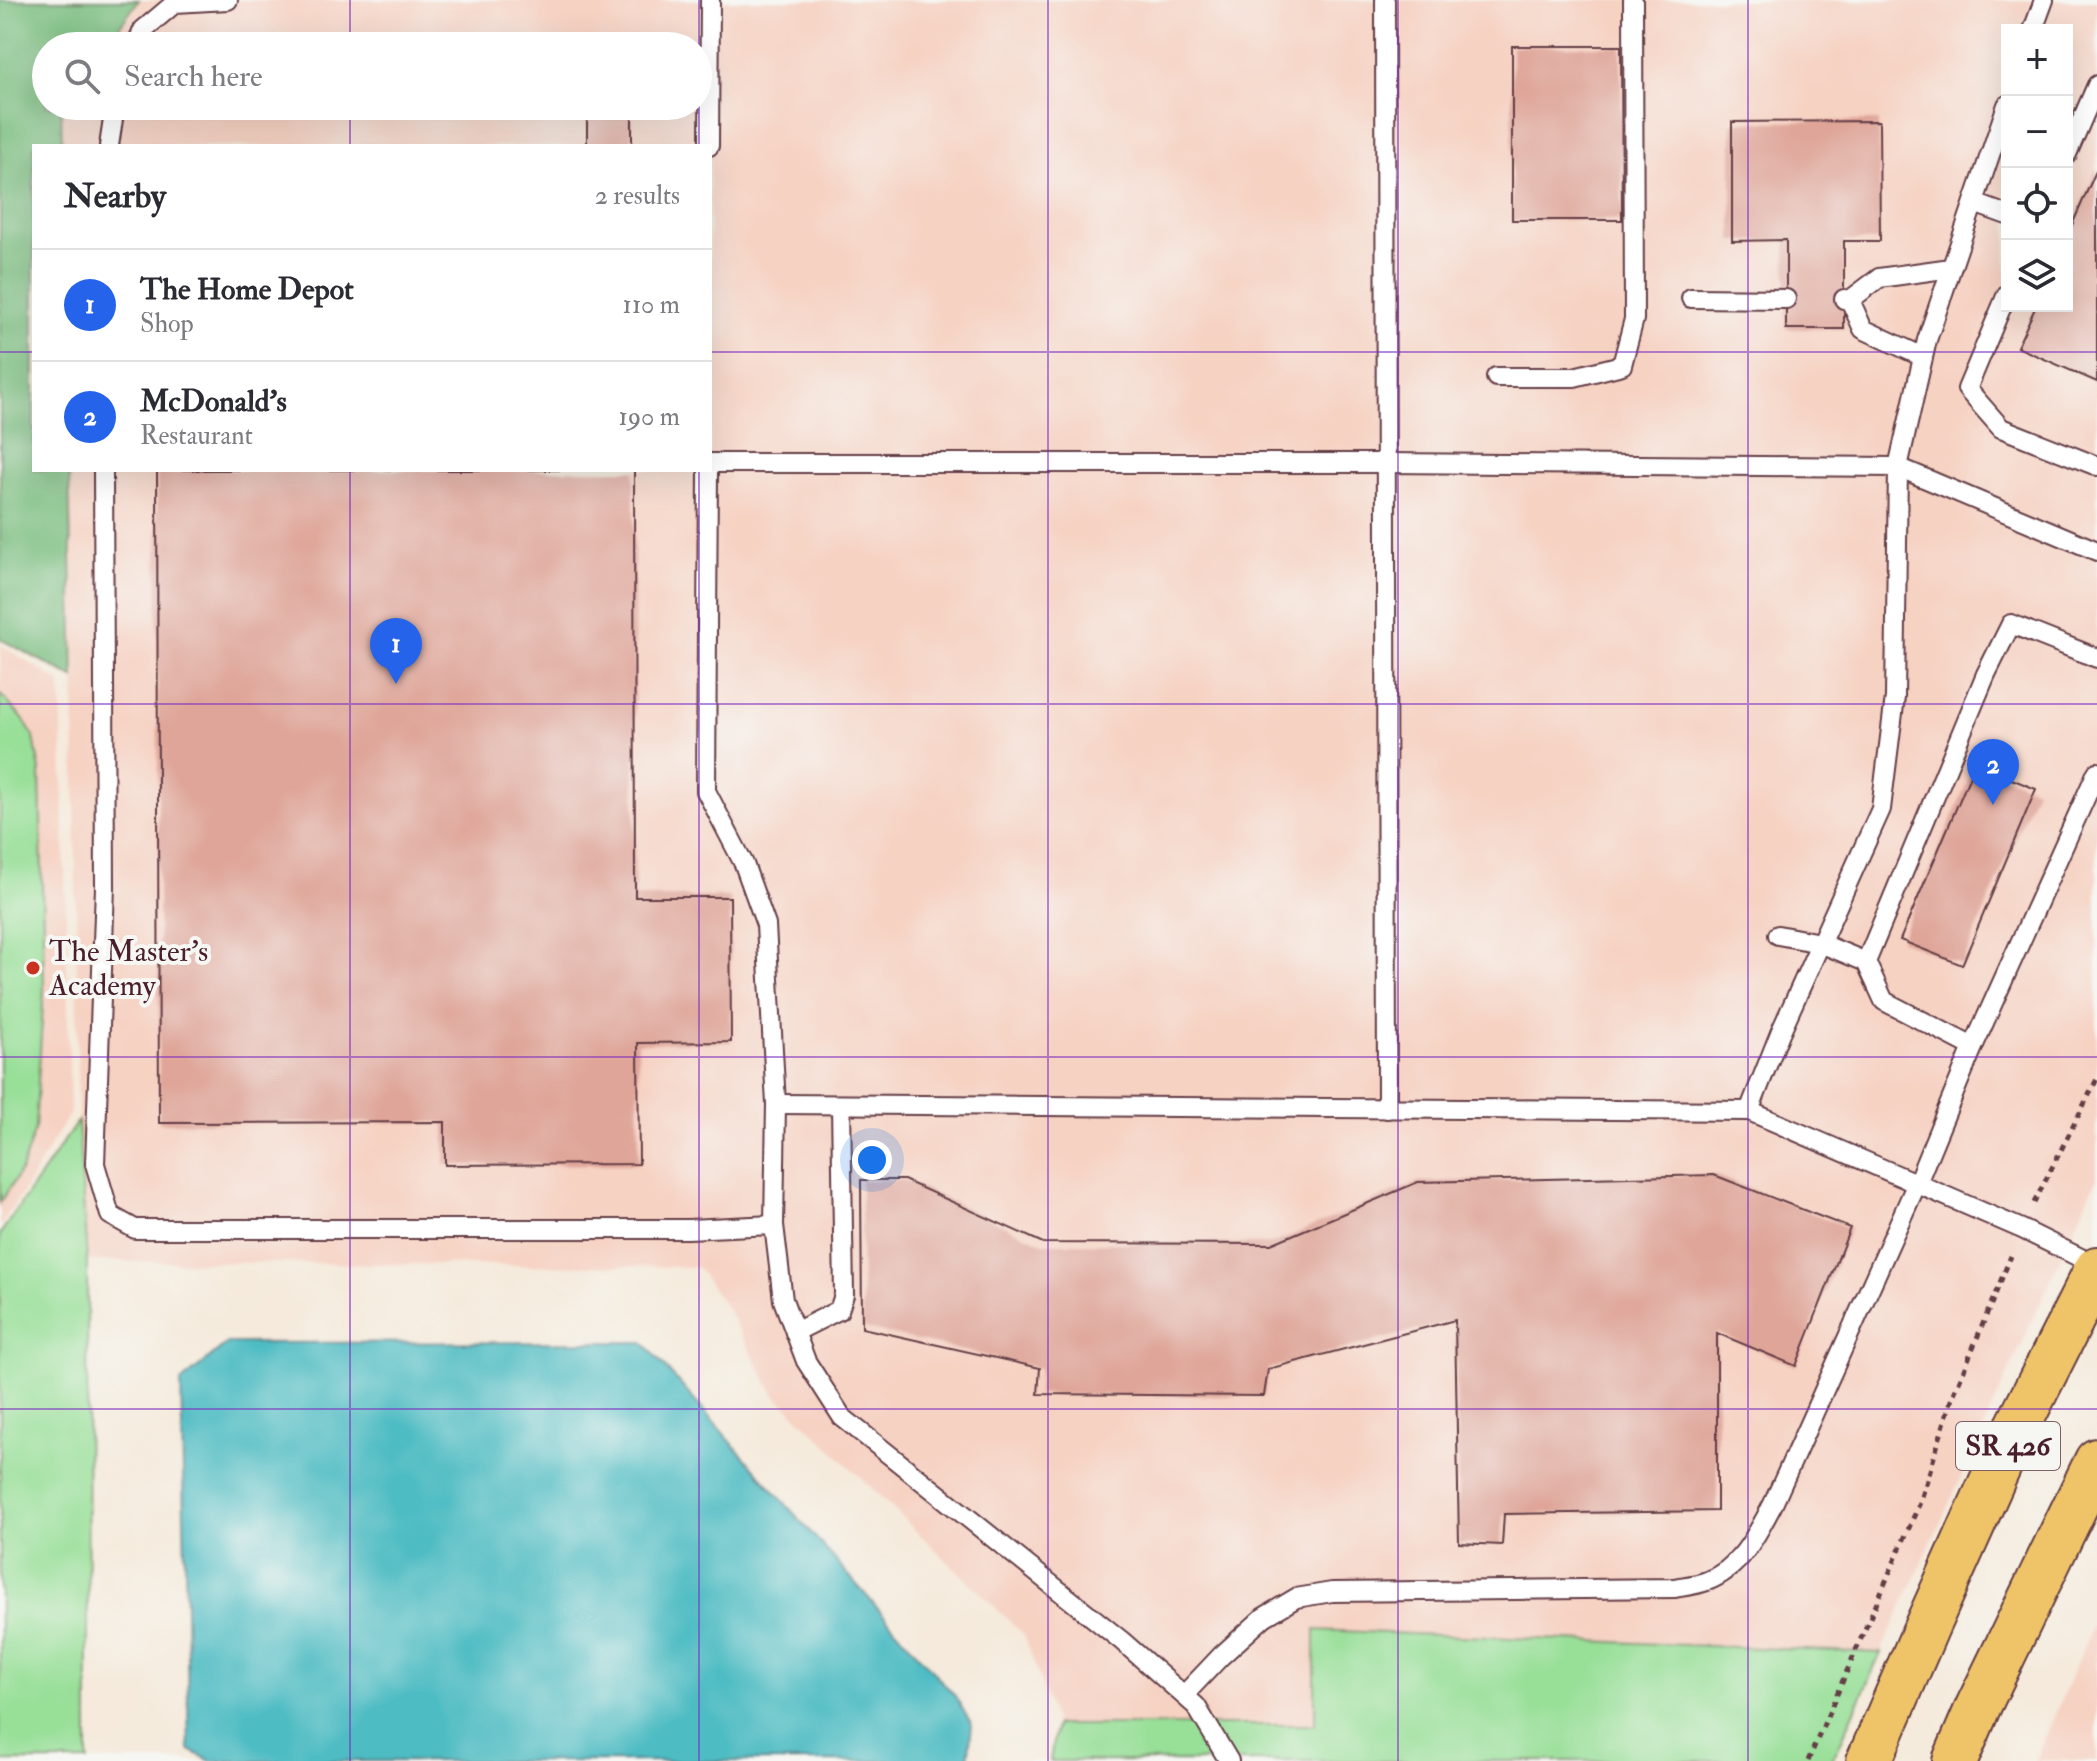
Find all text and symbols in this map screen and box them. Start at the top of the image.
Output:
map controls [2001,24,2073,312]
button: + [2001,24,2073,96]
search box [32,32,712,120]
icon: search [60,54,104,98]
text: Search here [124,58,263,95]
button: − [2001,96,2073,168]
button: locate [2001,168,2073,240]
text: Nearby [64,175,166,218]
text: 2 results [595,180,680,212]
button: layers [2001,240,2073,312]
text: The Home Depot [140,271,354,308]
text: 1 [85,289,95,321]
text: 110 m [623,289,680,321]
text: Shop [140,308,194,340]
text: McDonald's [140,383,287,420]
text: 2 [83,401,97,433]
text: 190 m [619,401,680,433]
text: Restaurant [140,420,253,452]
pin: 1 [370,618,422,684]
pin: 2 [1967,739,2019,805]
place label: The Master's Academy [48,933,208,1004]
marker: The Master's Academy [24,959,42,977]
your location [852,1140,892,1180]
road number: SR 426 [1956,1422,2060,1470]

